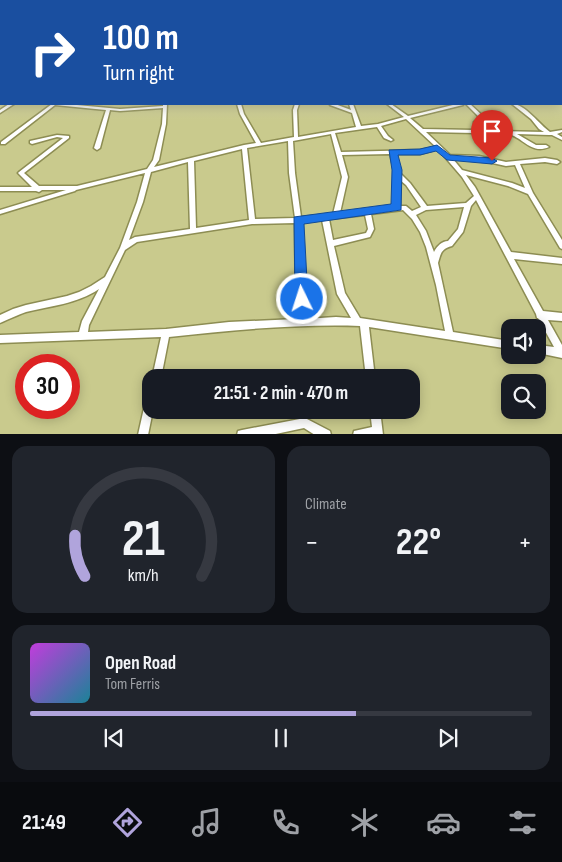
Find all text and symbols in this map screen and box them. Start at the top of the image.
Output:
text: 100 m [103,17,179,60]
icon: right [20,20,85,85]
text: Turn right [103,60,174,87]
pin [471,110,513,161]
icon: arrive [478,117,506,145]
position arrow [275,272,327,324]
map controls [501,319,546,419]
button: sound [501,319,546,364]
speed limit sign: 30 [15,354,80,419]
button: search [501,374,546,419]
text: 21:51 · 2 min · 470 m [214,382,348,405]
text: Climate [305,495,347,514]
text: 21 [122,508,165,571]
text: 22° [396,520,441,565]
text: − [305,526,319,559]
text: + [518,526,532,559]
text: km/h [128,565,159,586]
text: Open Road [105,652,176,675]
text: Tom Ferris [105,675,160,694]
icon: previous [100,724,128,752]
icon: pause [267,724,295,752]
icon: next [434,724,462,752]
icon: directions [110,805,145,840]
icon: music [189,805,224,840]
icon: phone [268,805,303,840]
icon: climate [347,805,382,840]
icon: car [426,805,461,840]
icon: filters [505,805,540,840]
text: 21:49 [22,809,66,836]

